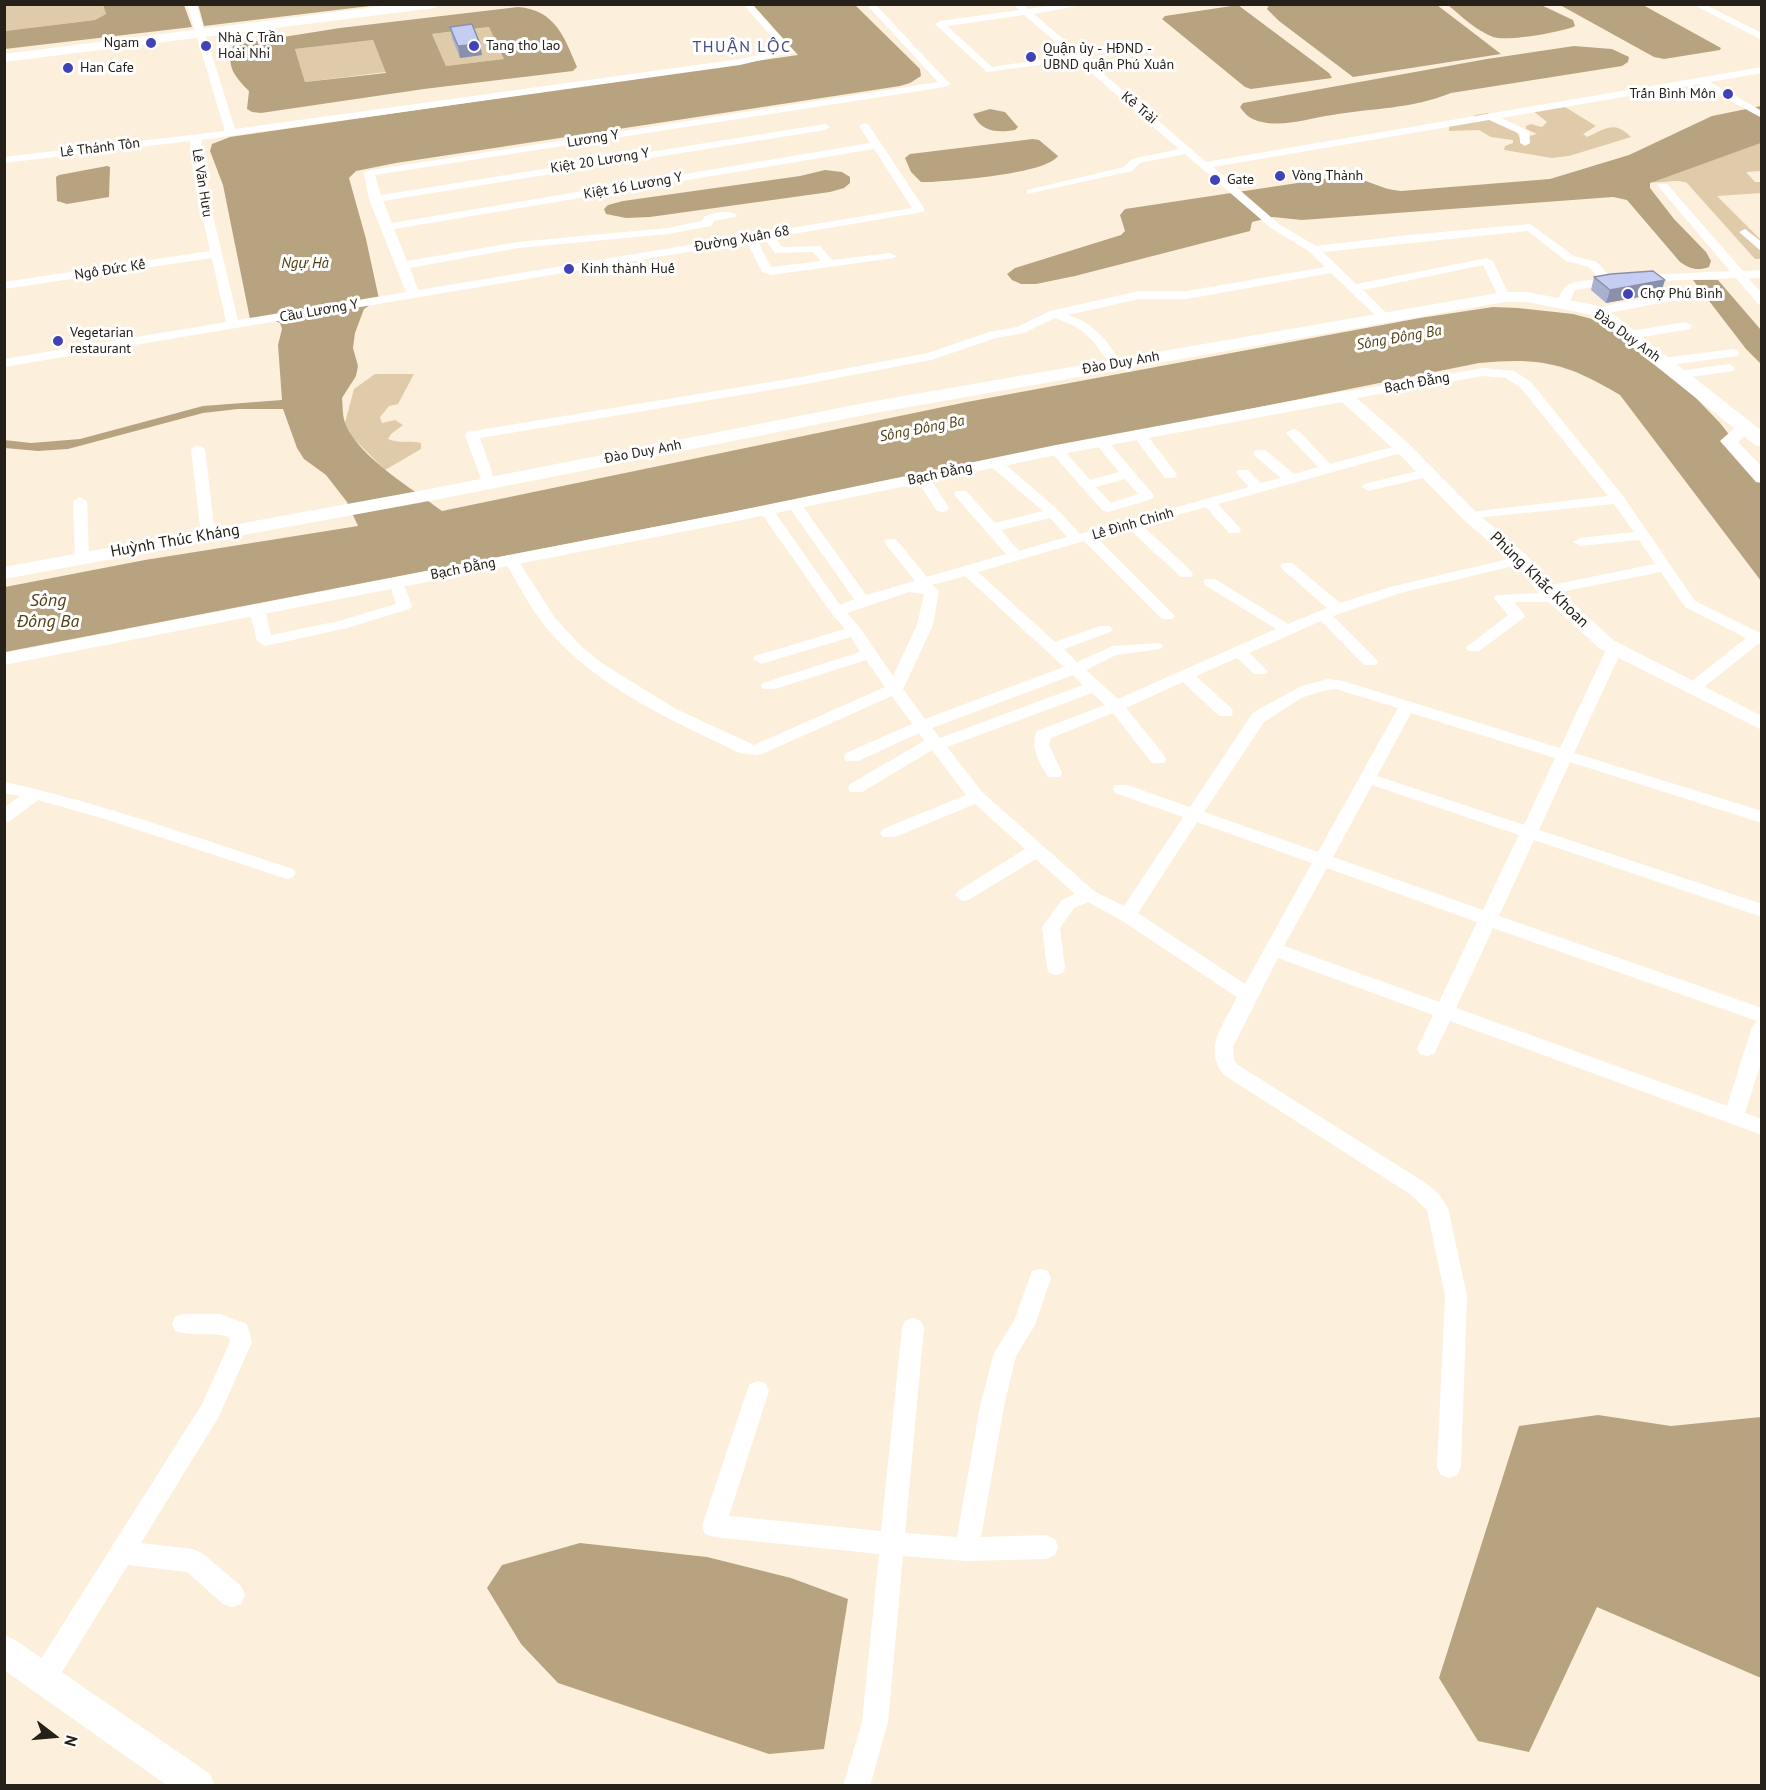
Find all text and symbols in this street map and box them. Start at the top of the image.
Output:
place label: Nhà C Trần Hoài Nhi [218,30,284,62]
place label: Ngam [104,35,139,51]
marker: Ngam [144,36,158,50]
district label: THUẬN LỘC [692,37,792,57]
place label: Tang tho lao [486,38,560,54]
marker: Nhà C Trần Hoài Nhi [199,39,213,53]
marker: Tang tho lao [467,39,481,53]
place label: Quận ủy - HĐND - UBND quận Phú Xuân [1043,41,1174,74]
marker: Quận ủy - HĐND - UBND quận Phú Xuân [1024,50,1038,64]
place label: Han Cafe [80,60,134,76]
marker: Han Cafe [61,61,75,75]
place label: Trấn Bình Môn [1629,86,1716,102]
marker: Trấn Bình Môn [1721,87,1735,101]
street label: Kẻ Trài [1118,88,1160,128]
street label: Lương Y [566,127,620,151]
street label: Lê Thánh Tôn [59,135,141,161]
street label: Kiệt 20 Lương Y [549,145,651,177]
street label: Lê Văn Hưu [188,147,216,219]
place label: Vòng Thành [1292,168,1363,184]
street label: Kiệt 16 Lương Y [582,169,684,203]
marker: Vòng Thành [1273,169,1287,183]
place label: Gate [1227,172,1254,188]
marker: Gate [1208,173,1222,187]
street label: Đường Xuân 68 [693,222,791,256]
water label: Ngự Hà [281,255,329,273]
street label: Ngô Đức Kế [73,256,147,284]
place label: Kinh thành Huế [581,261,675,277]
marker: Kinh thành Huế [562,262,576,276]
place label: Chợ Phú Bình [1640,286,1723,302]
marker: Chợ Phú Bình [1621,287,1635,301]
street label: Cầu Lương Y [278,296,360,326]
street label: Đào Duy Anh [1591,306,1663,366]
water label: Sông Đông Ba [1355,322,1443,354]
place label: Vegetarian restaurant [70,325,134,358]
marker: Vegetarian restaurant [51,334,65,348]
street label: Đào Duy Anh [1081,348,1161,378]
street label: Bạch Đằng [1383,369,1451,397]
water label: Sông Đông Ba [878,412,966,446]
street label: Đào Duy Anh [603,436,683,468]
street label: Bạch Đằng [906,459,974,489]
street label: Lê Đình Chinh [1090,504,1176,544]
street label: Huỳnh Thúc Kháng [109,520,241,562]
street label: Phùng Khắc Khoan [1486,528,1592,632]
street label: Bạch Đằng [429,554,497,584]
water label: Sông Đông Ba [17,590,79,632]
north arrow [24,1706,84,1766]
text: N [60,1733,82,1749]

